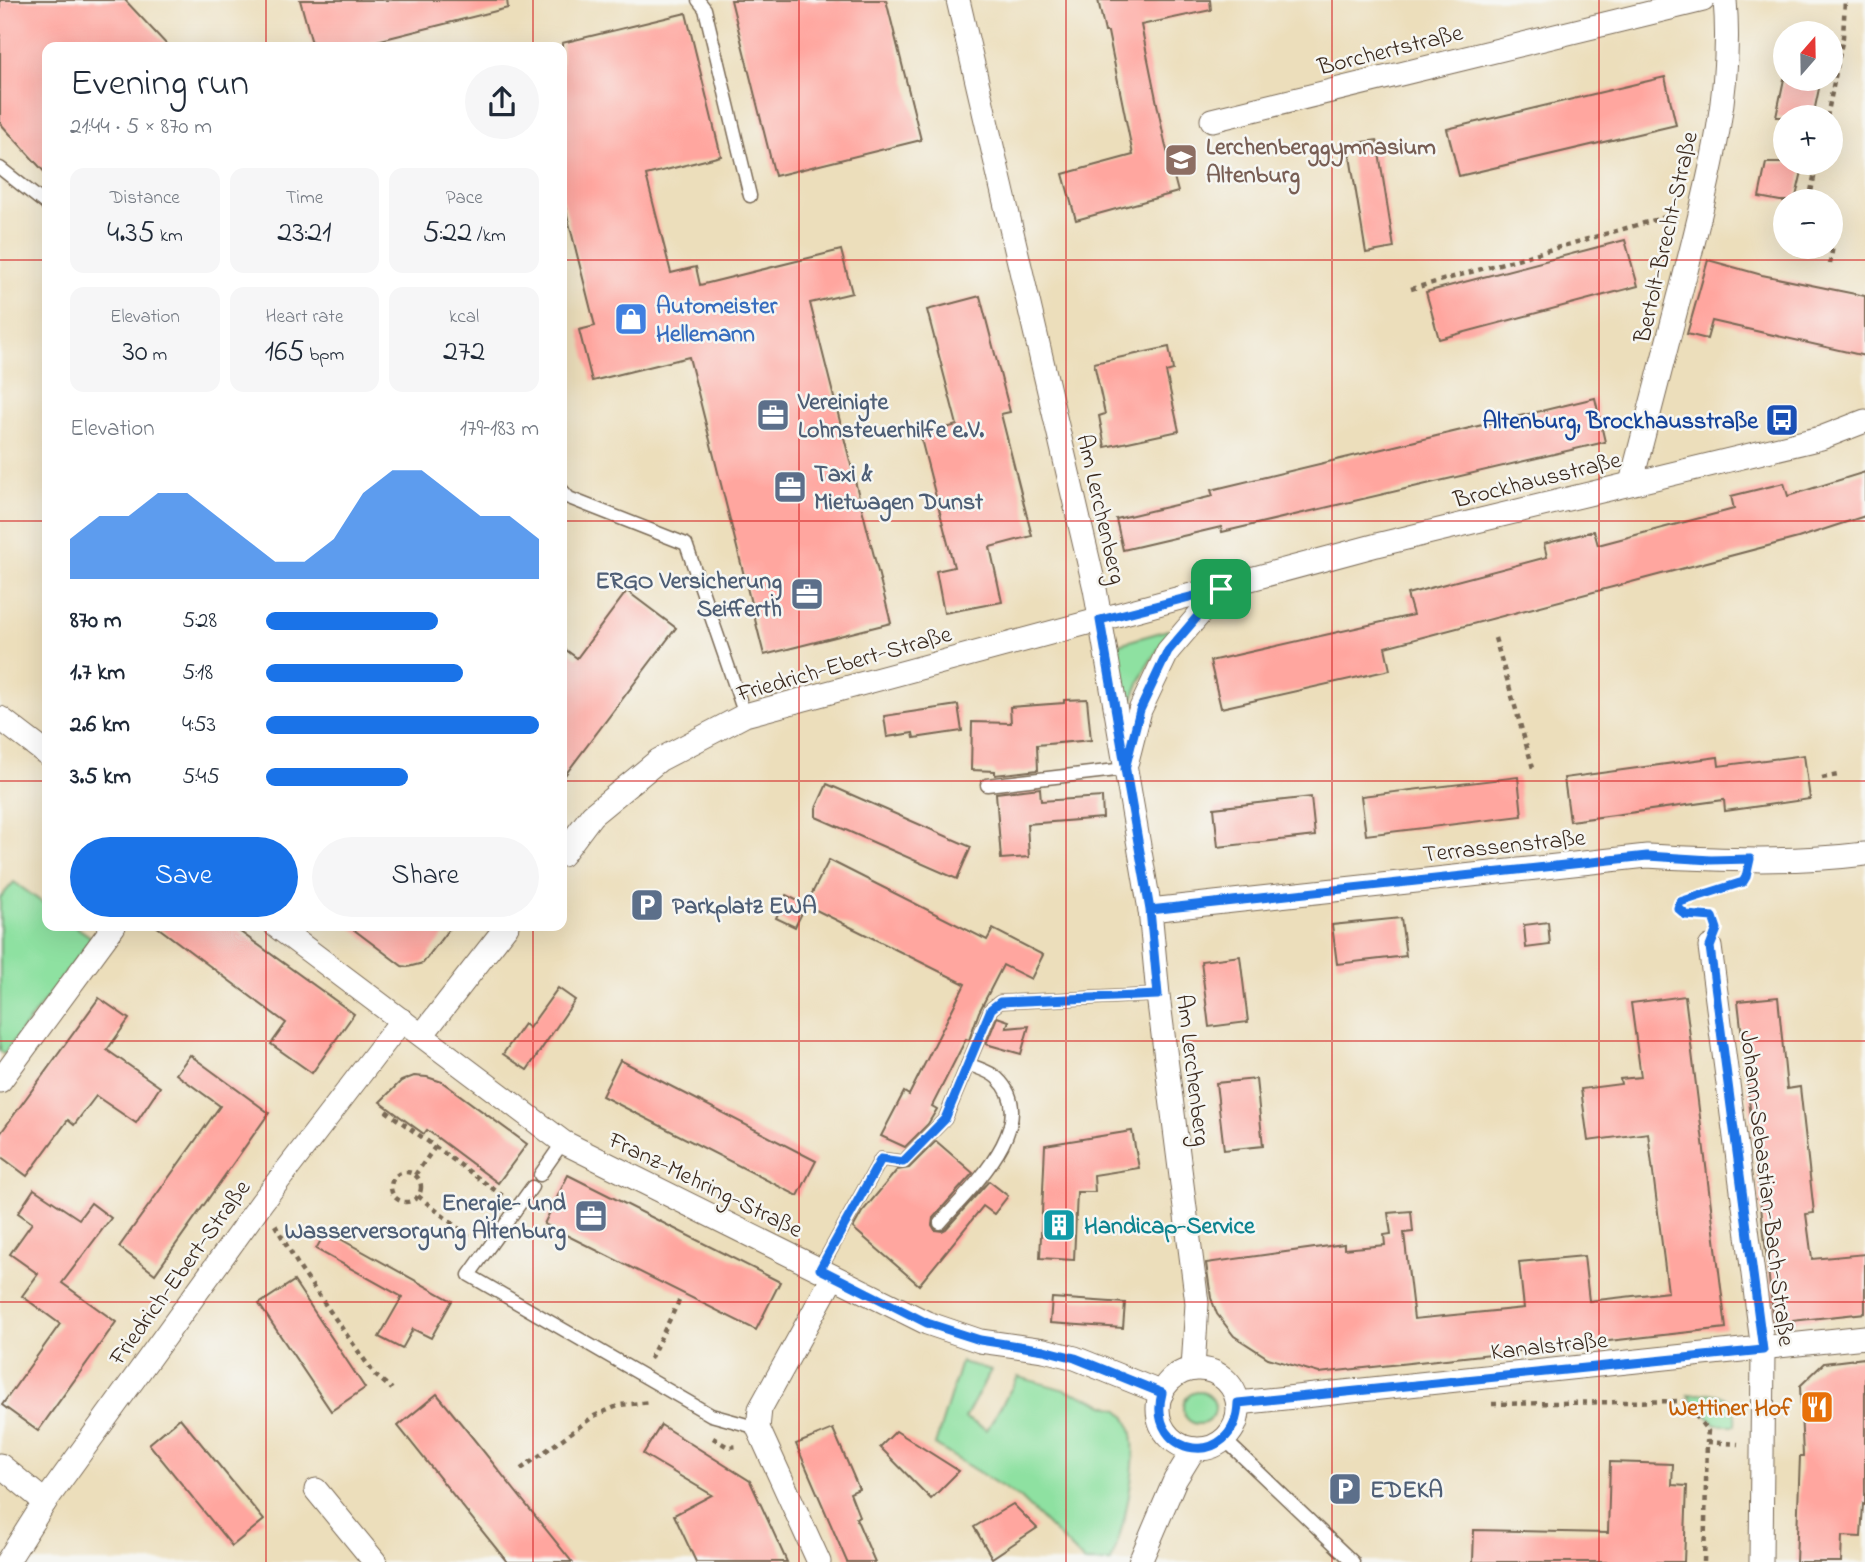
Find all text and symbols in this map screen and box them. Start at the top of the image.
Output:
street label: Borchertstraße [1313,16,1467,87]
north arrow [1773,21,1843,91]
map controls [1773,21,1843,259]
text: Evening run [70,57,249,113]
button: share [465,65,539,139]
button: + [1773,105,1843,175]
text: 21:44 · 5 × 870 m [70,111,212,144]
street label: Bertolt-Brecht-Straße [1626,128,1709,348]
place label: Lerchenberggymnasium Altenburg [1206,131,1436,195]
school or university icon: Lerchenberggymnasium Altenburg [1162,141,1200,179]
text: Distance [110,185,180,212]
text: Time [286,185,323,212]
text: Pace [446,185,483,212]
button: − [1773,189,1843,259]
text: 4.35 [107,212,155,256]
text: 23:21 [277,212,332,256]
text: 5:22 [423,212,472,256]
text: km [155,223,183,250]
text: /km [472,223,506,250]
place label: Automeister Hellemann [656,290,778,353]
shop icon: Automeister Hellemann [612,300,650,338]
text: Elevation [110,304,180,331]
text: Heart rate [266,304,343,331]
text: kcal [449,304,479,331]
text: 30 [122,331,148,375]
text: 165 [265,331,305,375]
text: 272 [443,331,485,375]
text: m [148,342,167,369]
text: bpm [305,342,344,369]
place label: Vereinigte Lohnsteuerhilfe e.V. [797,386,984,449]
office icon: Vereinigte Lohnsteuerhilfe e.V. [754,396,792,434]
bus stop icon: Altenburg, Brockhausstraße [1763,401,1801,439]
place label: Altenburg, Brockhausstraße [1482,405,1759,441]
text: Elevation [70,413,155,446]
text: 179–183 m [460,413,539,446]
street label: Am Lerchenberg [1065,431,1134,588]
street label: Brockhausstraße [1449,444,1625,519]
place label: Taxi & Mietwagen Dunst [814,458,984,522]
office icon: Taxi & Mietwagen Dunst [771,468,809,506]
pin [1191,559,1251,619]
place label: ERGO Versicherung Seifferth [595,565,782,628]
icon: arrive [1202,570,1240,608]
office icon: ERGO Versicherung Seifferth [788,575,826,613]
text: 870 m [70,605,122,638]
text: 5:28 [182,605,217,638]
street label: Friedrich-Ebert-Straße [732,618,956,713]
text: 1.7 km [70,657,125,690]
text: 5:18 [182,657,213,690]
text: 2.6 km [70,709,130,742]
text: 4:53 [182,709,216,742]
text: 3.5 km [70,761,131,794]
text: 5:45 [182,761,220,794]
street label: Terrassenstraße [1421,822,1588,873]
button: Save [70,837,298,917]
button: Share [312,837,539,917]
parking icon: Parkplatz EWA [628,886,666,924]
place label: Parkplatz EWA [672,890,817,925]
street label: Am Lerchenberg [1165,992,1218,1148]
street label: Johann-Sebastian-Bach-Straße [1729,1028,1802,1349]
street label: Franz-Mehring-Straße [601,1124,808,1249]
street label: Friedrich-Ebert-Straße [101,1173,261,1374]
place label: Energie- und Wasserversorgung Altenburg [284,1187,567,1251]
office icon: Energie- und Wasserversorgung Altenburg [572,1197,610,1235]
building icon: Handicap-Service [1040,1206,1078,1244]
place label: Handicap-Service [1084,1210,1256,1245]
street label: Kanalstraße [1489,1324,1610,1371]
restaurant icon: Wettiner Hof [1798,1388,1836,1426]
place label: Wettiner Hof [1669,1392,1793,1427]
parking icon: EDEKA [1326,1470,1364,1508]
place label: EDEKA [1370,1474,1443,1509]

